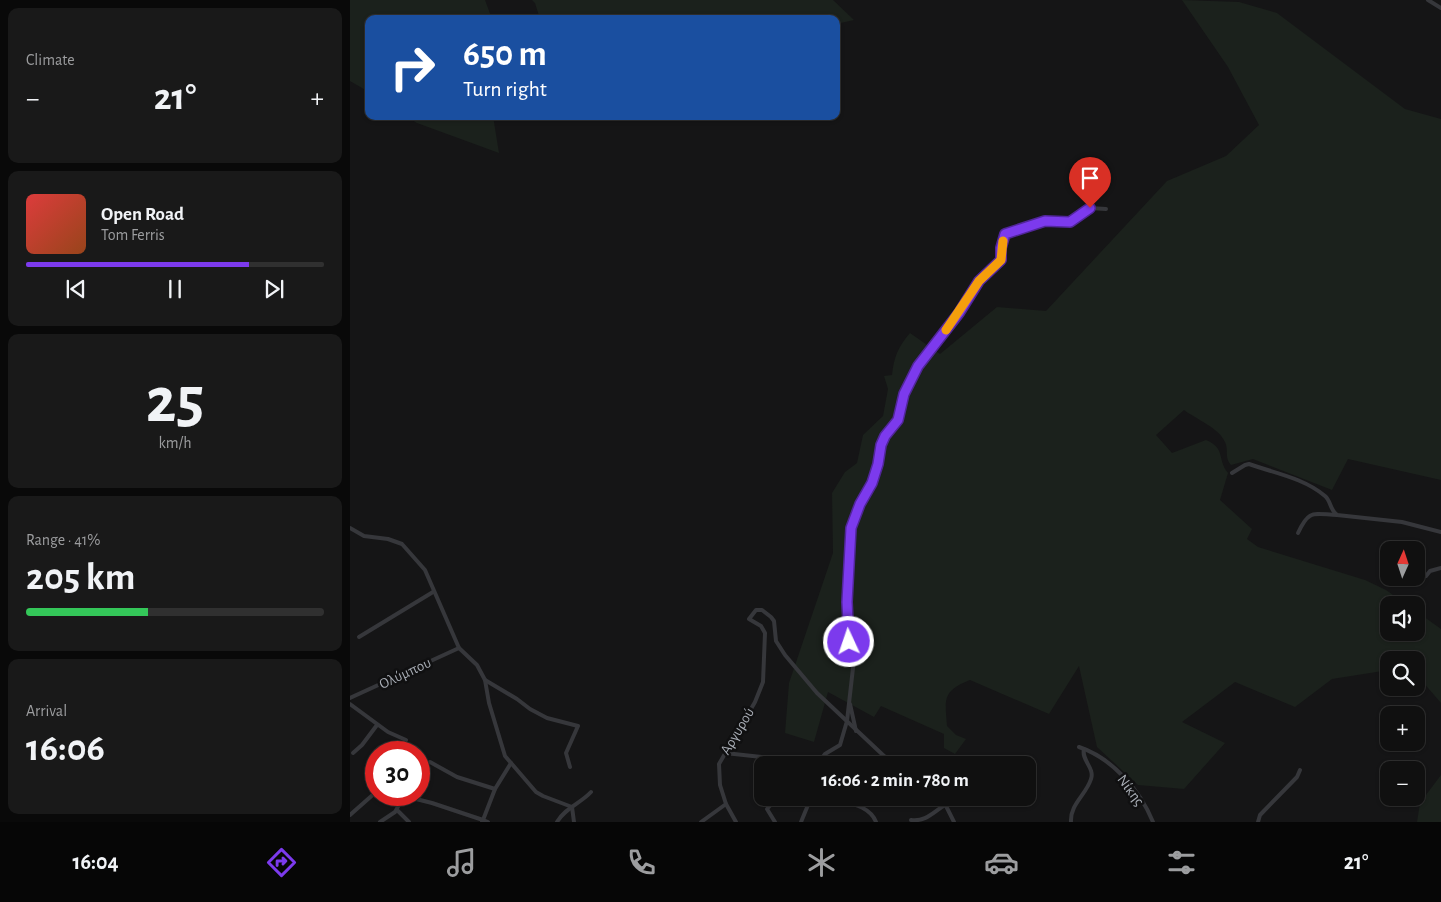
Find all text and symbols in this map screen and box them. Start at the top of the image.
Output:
icon: right [380,35,445,100]
text: 650 m [463,37,547,72]
text: Climate [26,52,75,68]
text: Turn right [463,78,547,100]
text: 21° [154,79,196,117]
text: − [26,85,39,113]
text: + [311,85,324,113]
pin [1069,157,1111,208]
icon: arrive [1076,164,1104,192]
text: Open Road [101,205,184,224]
text: Tom Ferris [101,227,165,243]
icon: previous [62,275,90,303]
icon: pause [161,275,189,303]
icon: next [260,275,288,303]
text: 25 [146,369,204,434]
text: km/h [158,435,192,451]
text: Range · 41% [26,532,101,548]
north arrow [1380,541,1425,586]
map controls [1380,541,1425,806]
text: 205 km [26,559,135,597]
button: sound [1380,596,1425,641]
position arrow [822,615,874,667]
button: search [1380,651,1425,696]
street label: Ολύμπου [377,655,433,692]
text: Arrival [26,703,67,719]
street label: Αργυρού [718,705,757,757]
button: + [1380,706,1425,751]
text: 16:06 [26,730,105,768]
speed limit sign: 30 [365,741,430,806]
button: − [1380,761,1425,806]
text: 16:06 · 2 min · 780 m [821,771,969,790]
street label: Νίκης [1114,772,1147,809]
icon: directions [264,845,299,880]
icon: music [444,845,479,880]
icon: phone [624,845,659,880]
icon: climate [804,845,839,880]
icon: car [984,845,1019,880]
icon: filters [1164,845,1199,880]
text: 16:04 [73,851,119,873]
text: 21° [1344,851,1368,873]

